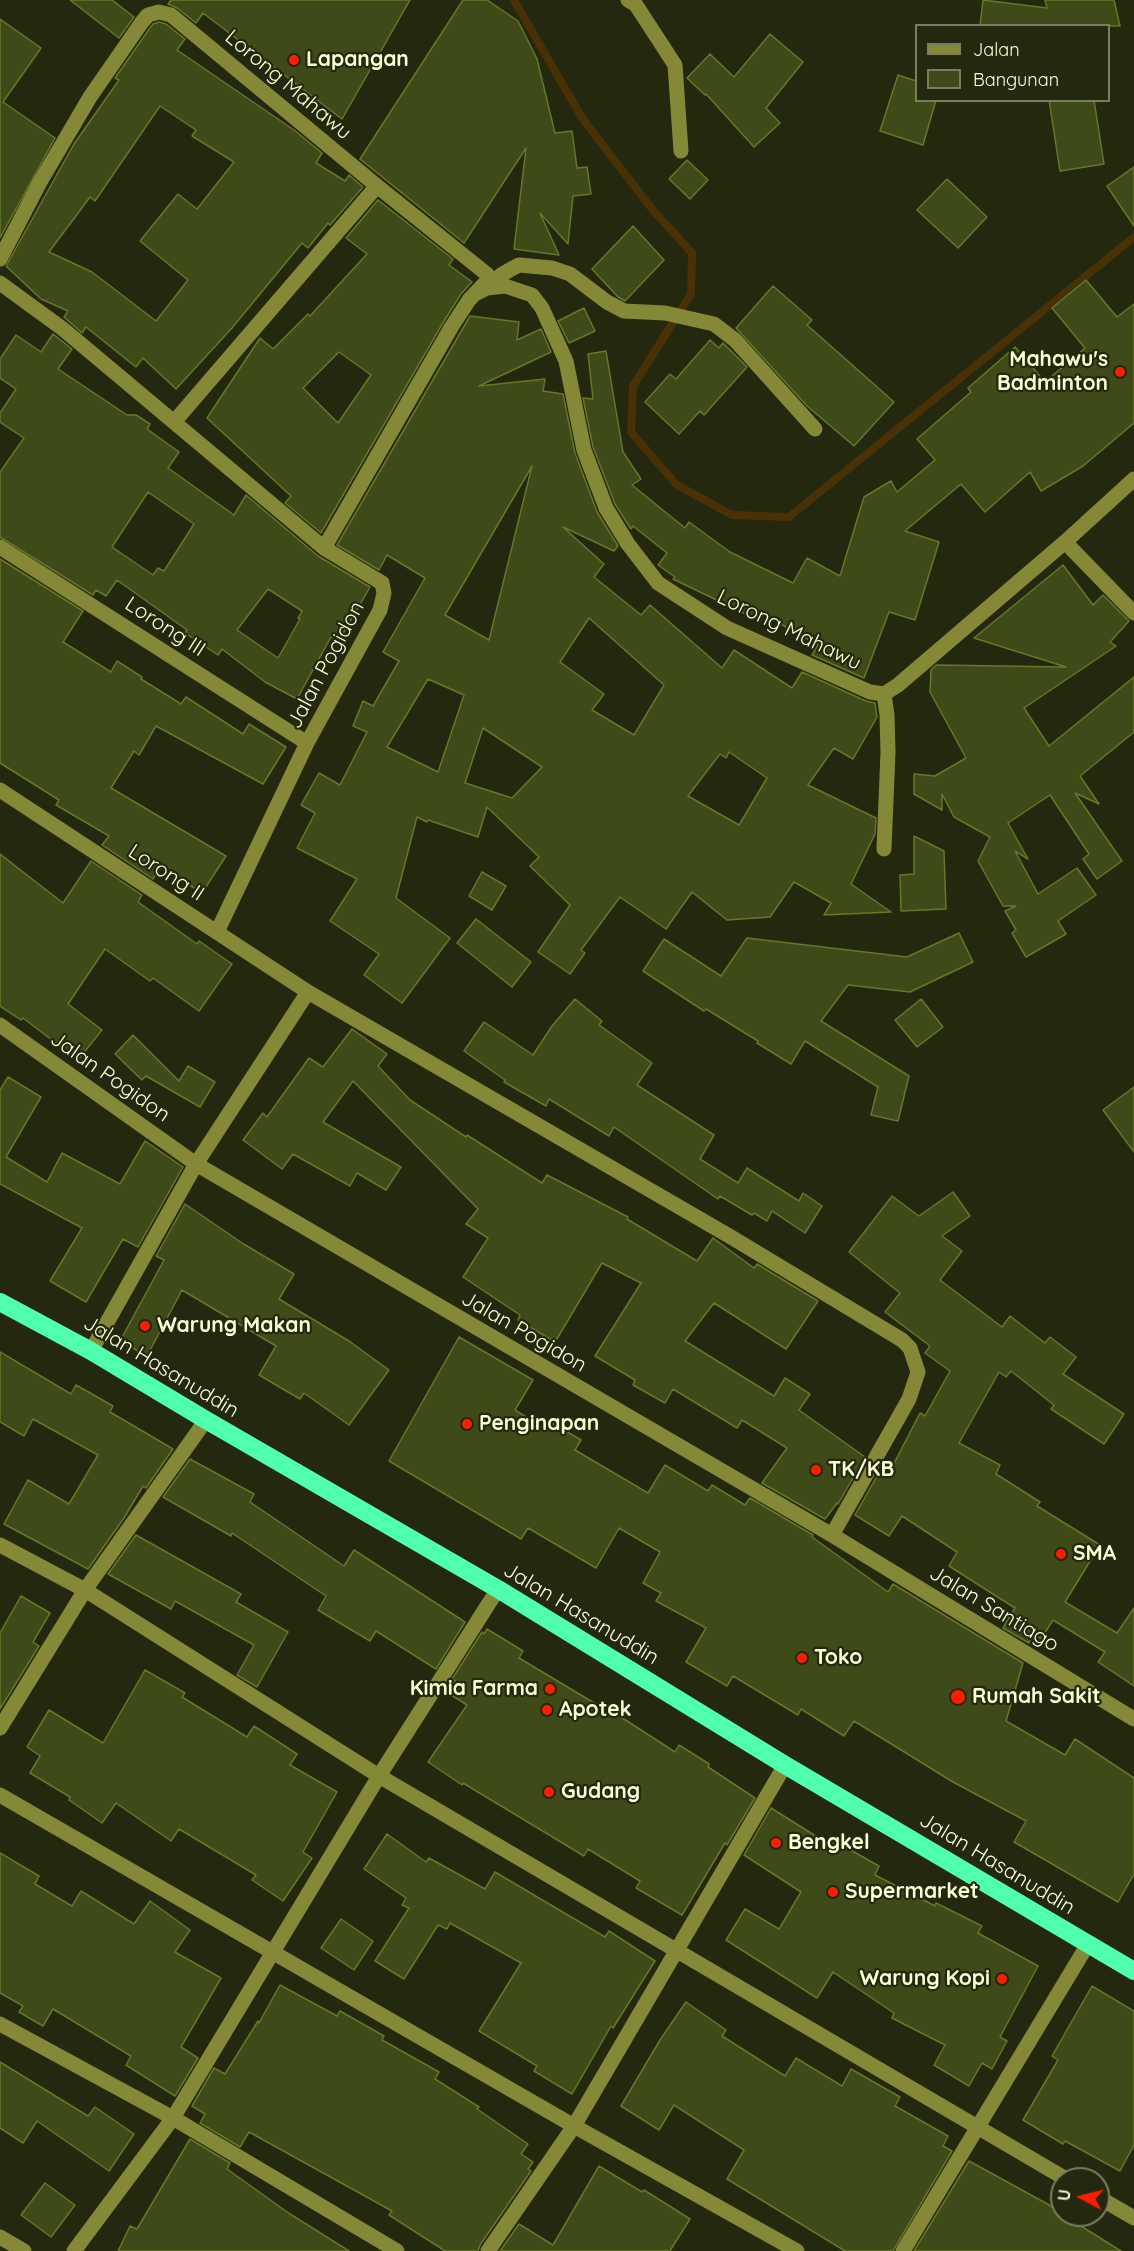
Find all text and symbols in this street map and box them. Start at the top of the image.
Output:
legend [915,24,1110,102]
street label: Lorong Mahawu [220,25,356,145]
text: Jalan [973,38,1020,61]
place label: Lapangan [306,47,409,73]
marker: Lapangan [287,53,301,67]
text: Bangunan [973,68,1059,91]
place label: Mahawu's Badminton [997,347,1108,397]
marker: Mahawu's Badminton [1113,365,1127,379]
street label: Lorong Mahawu [713,584,865,676]
street label: Lorong III [120,592,210,662]
street label: Jalan Pogidon [282,597,370,733]
street label: Lorong II [123,839,209,907]
street label: Jalan Pogidon [45,1026,175,1128]
street label: Jalan Pogidon [457,1286,591,1378]
street label: Jalan Hasanuddin [79,1311,243,1423]
place label: Warung Makan [157,1313,311,1339]
marker: Warung Makan [138,1319,152,1333]
place label: Penginapan [479,1411,599,1437]
marker: Penginapan [460,1417,474,1431]
place label: TK/KB [828,1457,894,1483]
marker: TK/KB [809,1463,823,1477]
place label: SMA [1073,1541,1116,1567]
marker: SMA [1054,1547,1068,1561]
street label: Jalan Hasanuddin [499,1558,663,1670]
street label: Jalan Santiago [925,1560,1063,1658]
place label: Toko [814,1645,862,1671]
marker: Toko [795,1651,809,1665]
place label: Kimia Farma [410,1676,538,1702]
marker: Kimia Farma [543,1682,557,1696]
place label: Rumah Sakit [972,1684,1100,1710]
marker: Rumah Sakit [949,1688,967,1706]
place label: Apotek [559,1697,632,1723]
marker: Apotek [540,1703,554,1717]
place label: Gudang [561,1779,640,1805]
marker: Gudang [542,1785,556,1799]
street label: Jalan Hasanuddin [915,1808,1079,1920]
place label: Bengkel [788,1830,870,1856]
marker: Bengkel [769,1836,783,1850]
place label: Supermarket [845,1879,979,1905]
marker: Supermarket [826,1885,840,1899]
place label: Warung Kopi [859,1966,990,1992]
marker: Warung Kopi [995,1972,1009,1986]
north arrow [1050,2167,1110,2227]
text: U [1054,2188,1075,2202]

